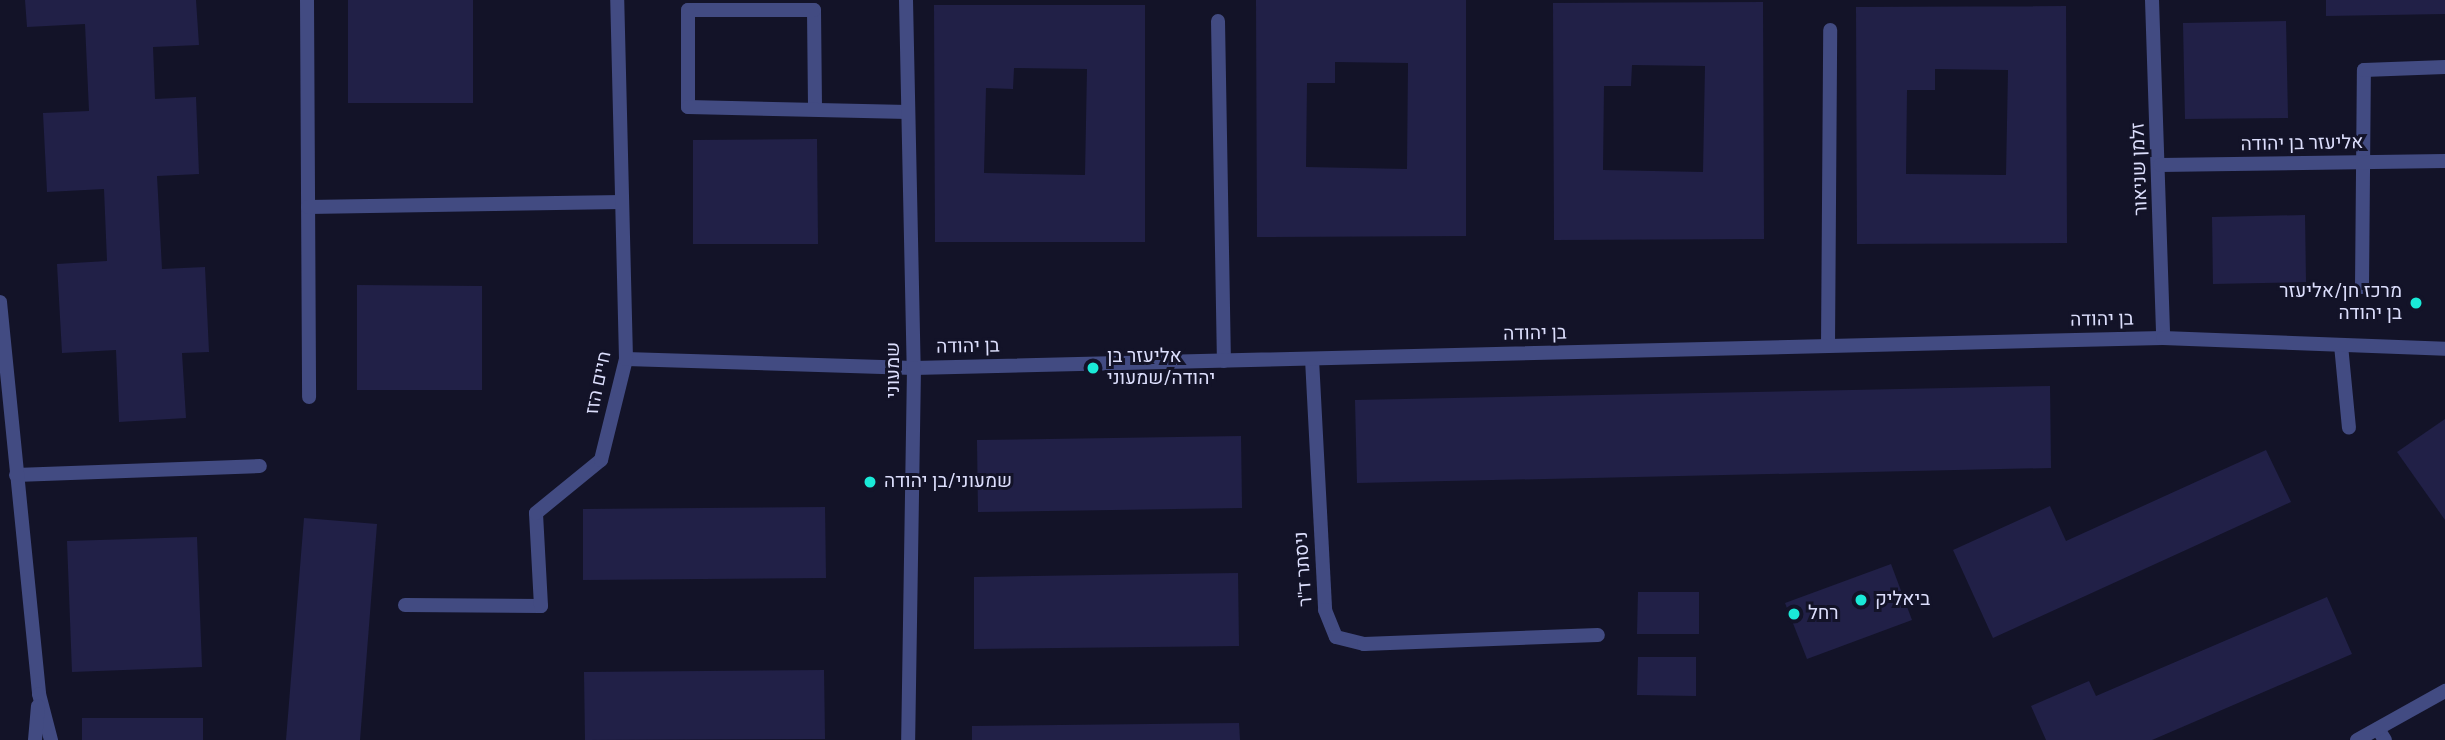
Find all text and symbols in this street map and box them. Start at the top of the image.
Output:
street label: זלמן שניאור [2127,122,2153,216]
street label: אליעזר בן יהודה [2240,132,2364,156]
place label: מרכז חן/אליעזר בן יהודה [2279,281,2402,325]
marker: מרכז חן/אליעזר בן יהודה [2408,295,2424,311]
street label: בן יהודה [2070,308,2134,332]
street label: בן יהודה [1503,322,1567,346]
street label: בן יהודה [936,335,1000,359]
street label: שמעוני [883,342,905,398]
place label: אליעזר בן יהודה/שמעוני [1107,346,1215,390]
street label: חיים הזז [581,349,617,417]
marker: אליעזר בן יהודה/שמעוני [1085,360,1101,376]
place label: שמעוני/בן יהודה [884,471,1012,493]
marker: שמעוני/בן יהודה [862,474,878,490]
street label: ניסתר ד"ר [1290,531,1318,607]
place label: ביאליק [1875,589,1930,611]
marker: ביאליק [1853,592,1869,608]
place label: רחל [1808,603,1839,625]
marker: רחל [1786,606,1802,622]

